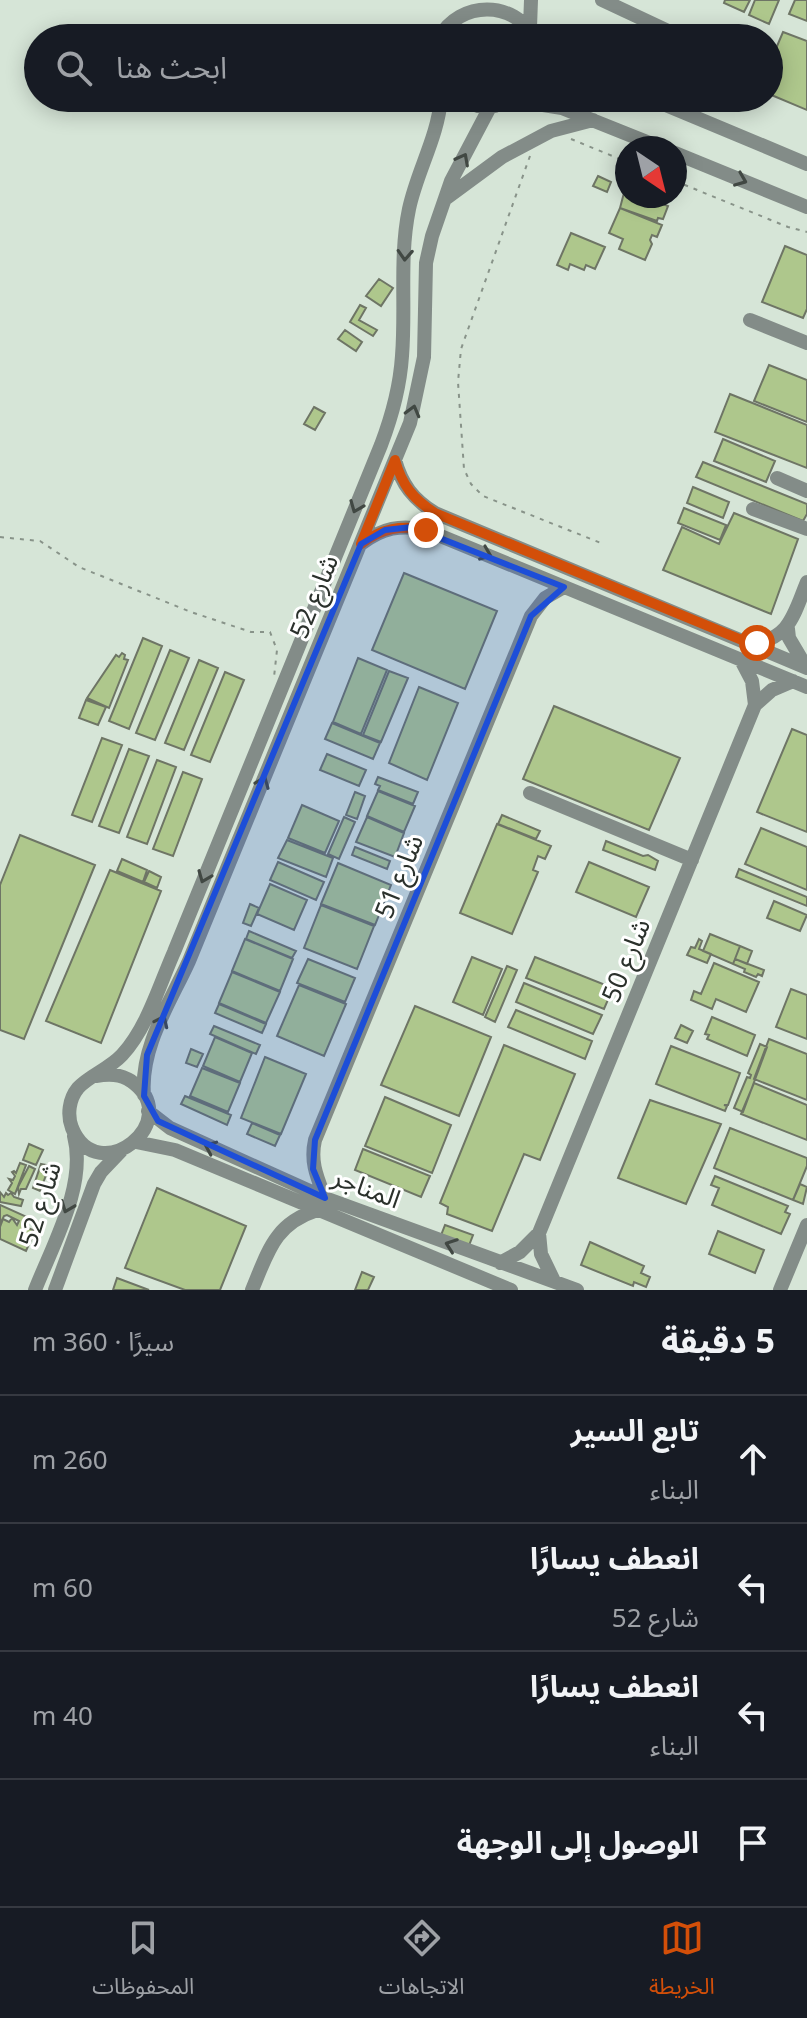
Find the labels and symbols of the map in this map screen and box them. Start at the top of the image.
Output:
north arrow [615,136,687,208]
one-way arrow [453,153,468,167]
one-way arrow [733,170,747,187]
one-way arrow [397,249,414,262]
one-way arrow [404,405,420,419]
one-way arrow [349,499,366,513]
route end [408,512,444,548]
one-way arrow [478,545,492,561]
street label: شارع 52 [280,549,348,644]
route start [739,625,775,661]
one-way arrow [253,776,270,790]
street label: شارع 51 [365,829,433,924]
one-way arrow [198,869,214,883]
street label: شارع 50 [592,913,660,1008]
one-way arrow [152,1015,168,1029]
one-way arrow [204,1140,218,1156]
street label: شارع 52 [9,1157,71,1252]
street label: المناجر [327,1157,406,1216]
one-way arrow [60,1199,77,1213]
one-way arrow [445,1238,459,1254]

